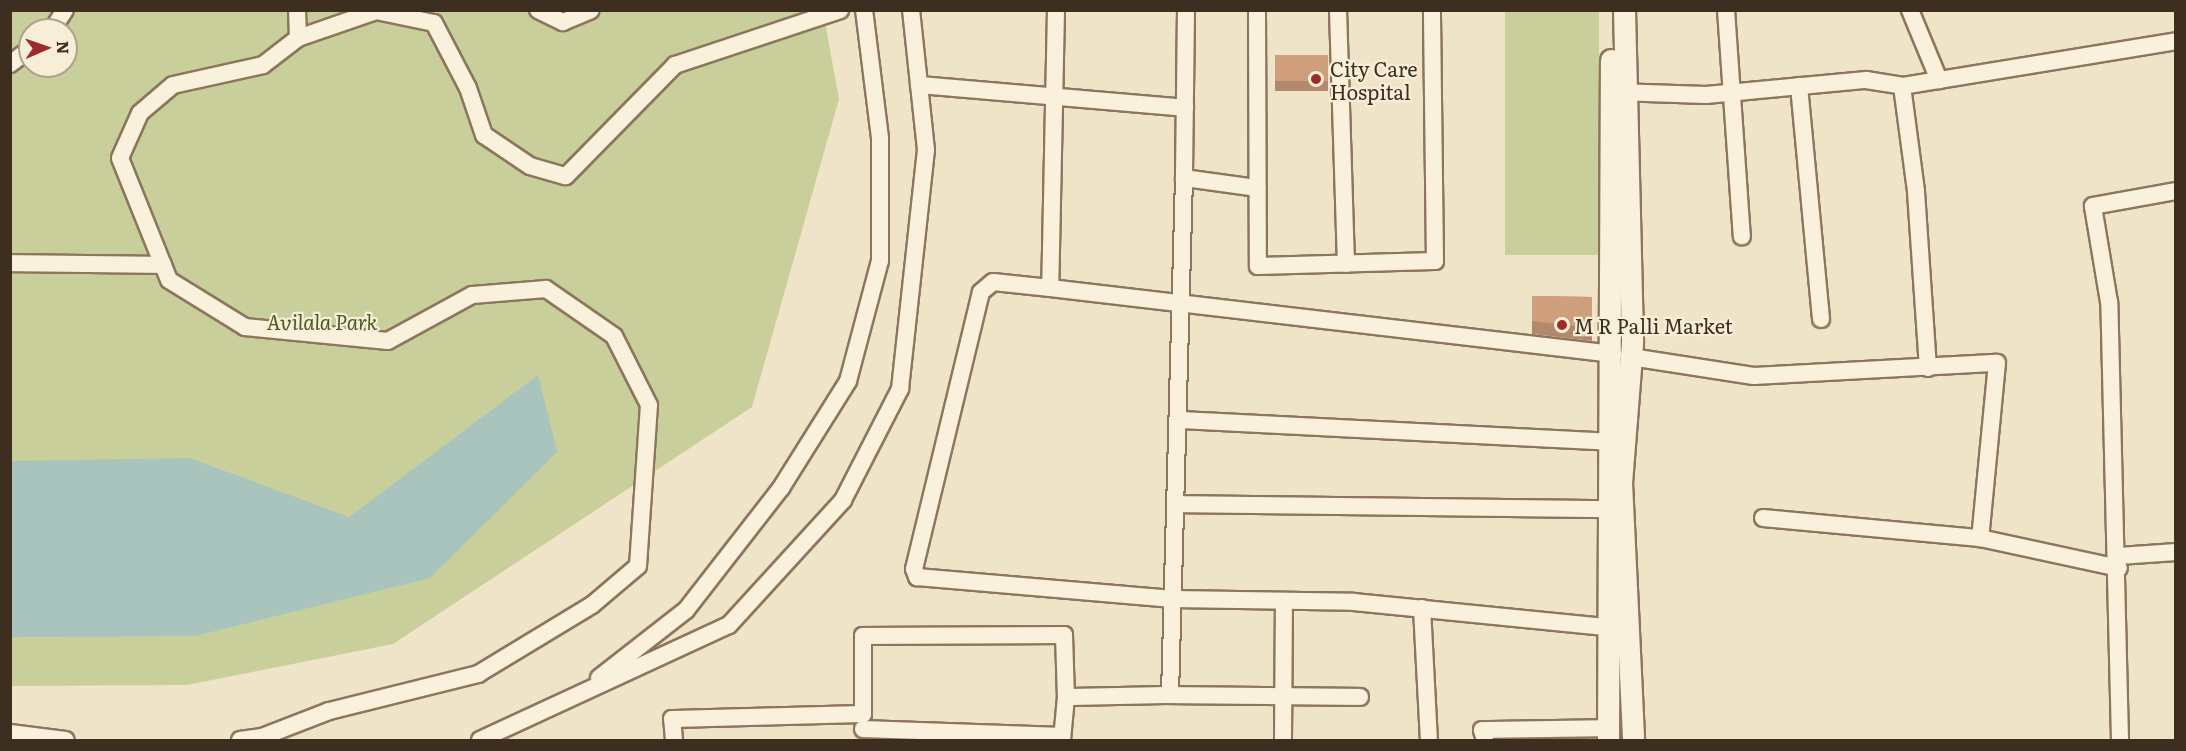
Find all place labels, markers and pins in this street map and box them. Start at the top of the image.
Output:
place label: City Care Hospital [1330,56,1418,103]
marker: City Care Hospital [1307,70,1325,88]
place label: M R Palli Market [1574,313,1733,337]
marker: M R Palli Market [1555,318,1569,332]

